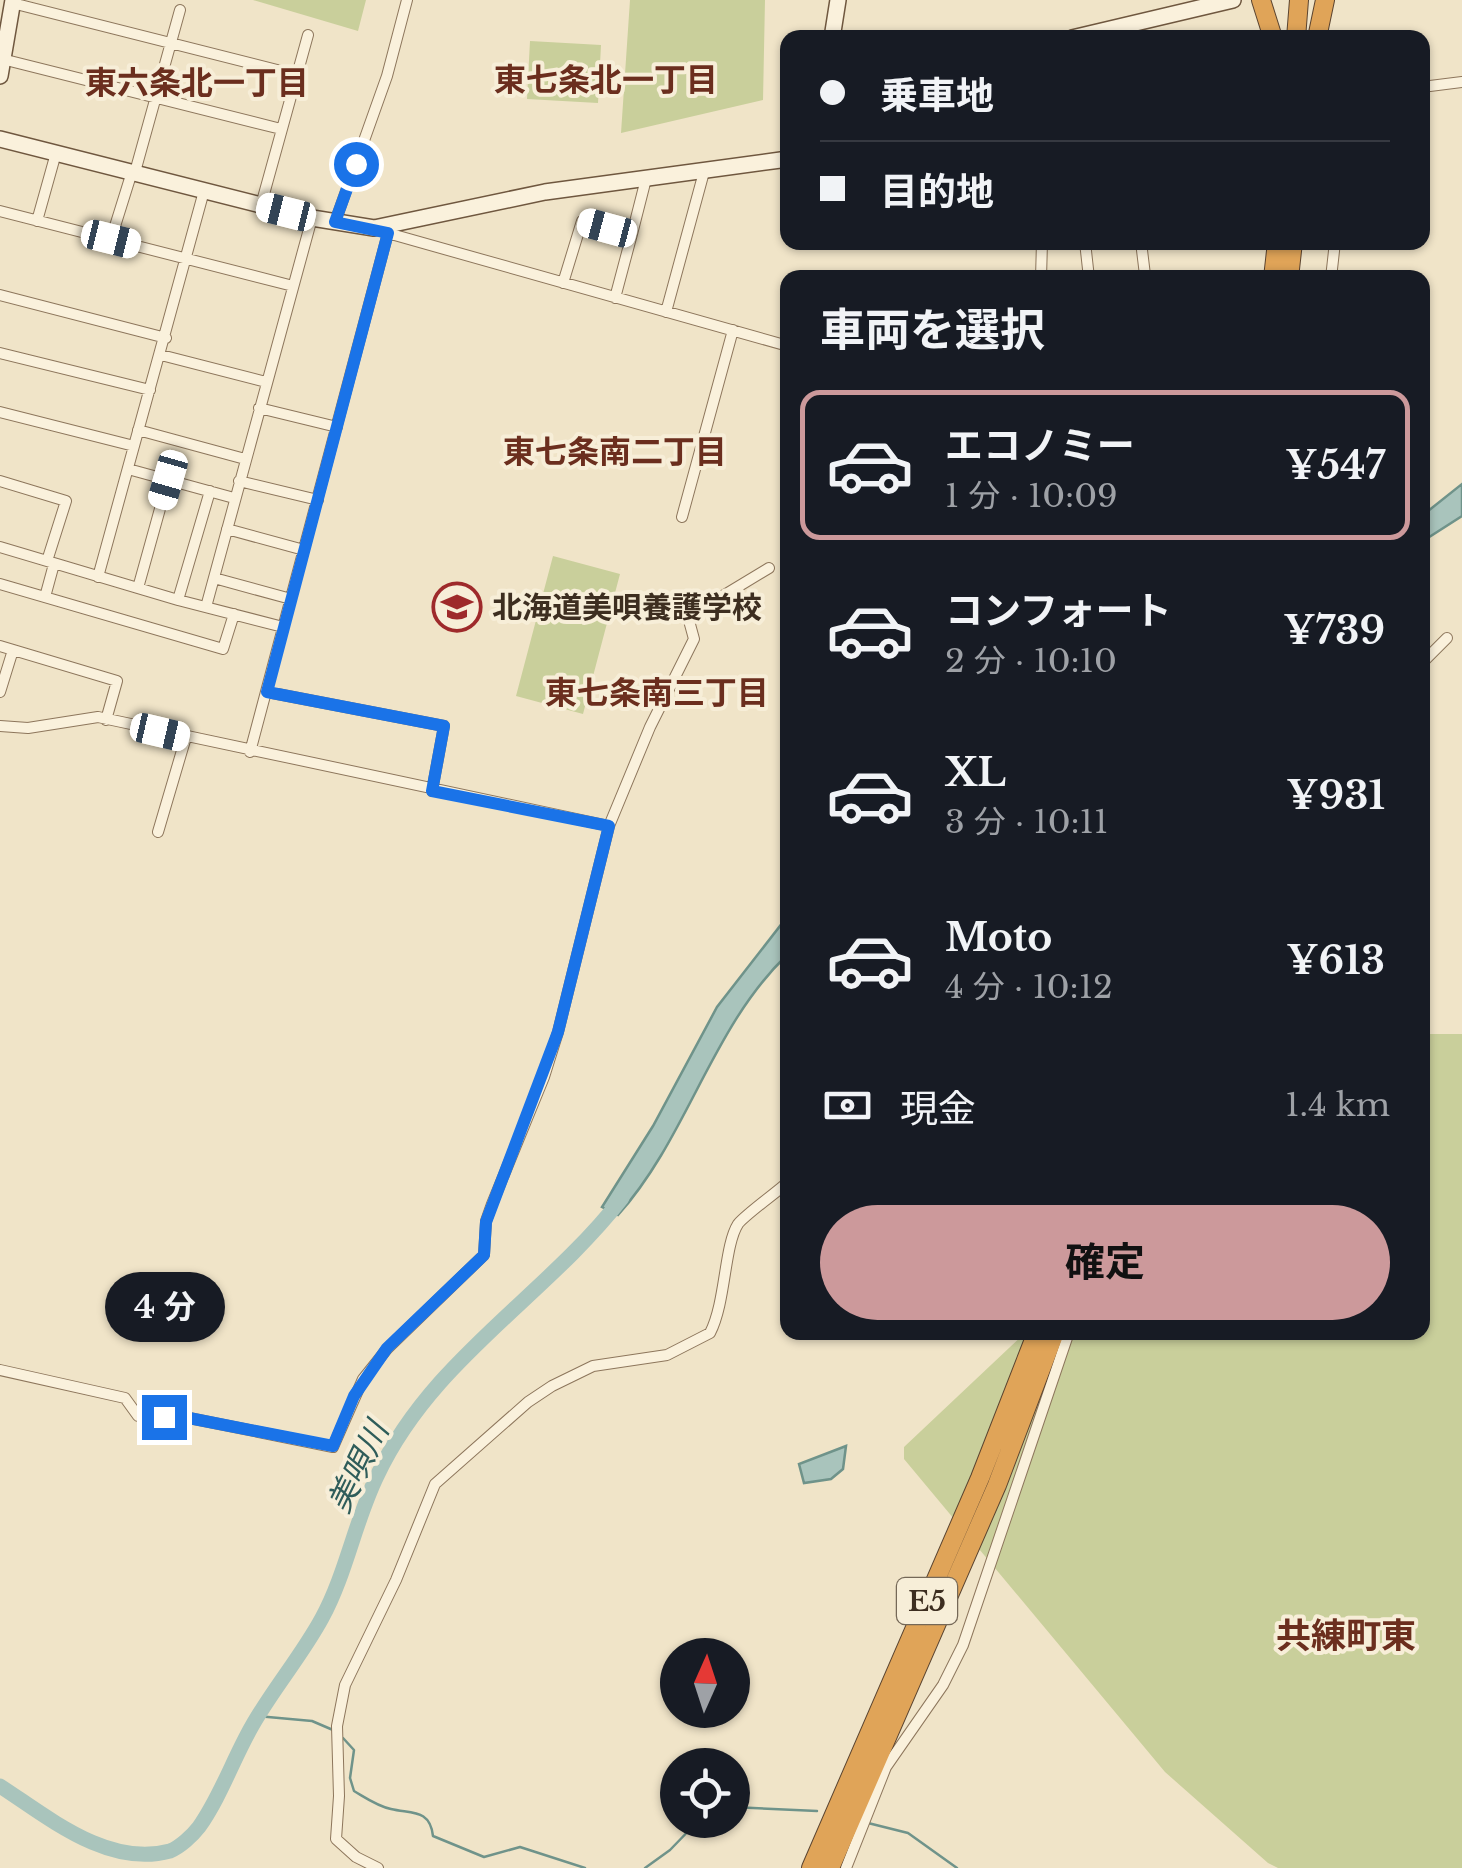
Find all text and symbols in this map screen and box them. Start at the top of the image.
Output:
district label: 東七条北一丁目 [494,60,718,100]
district label: 東六条北一丁目 [85,63,309,103]
text: 乗車地 [880,72,994,119]
route start [334,142,379,187]
text: 目的地 [880,168,994,215]
car [253,190,319,234]
car [574,206,640,250]
car [78,217,144,261]
text: 車両を選択 [820,302,1045,358]
icon: car [825,420,915,510]
text: エコノミー [945,422,1135,469]
district label: 東七条南二丁目 [503,432,727,472]
text: ¥547 [1285,442,1385,489]
car [145,447,191,513]
text: 1 分 · 10:09 [945,476,1118,516]
school or university icon: 北海道美唄養護学校 [431,581,483,633]
icon: car [825,585,915,675]
text: コンフォート [945,587,1172,634]
place label: 北海道美唄養護学校 [492,589,762,626]
text: ¥739 [1283,607,1385,654]
text: 2 分 · 10:10 [945,641,1117,681]
district label: 東七条南三丁目 [545,673,769,713]
car [127,711,193,753]
text: XL [945,749,1006,796]
icon: car [825,750,915,840]
text: ¥931 [1286,772,1385,819]
text: 3 分 · 10:11 [945,802,1108,842]
text: Moto [945,914,1052,961]
icon: car [825,915,915,1005]
text: ¥613 [1286,937,1385,984]
text: 4 分 · 10:12 [945,967,1113,1007]
icon: cash [820,1078,875,1133]
text: 現金 [900,1085,976,1132]
text: 1.4 km [1285,1085,1390,1125]
button: 確定 [820,1205,1390,1320]
callout: 4 分 [104,1272,224,1342]
text: 4 分 [134,1287,196,1327]
route end [142,1395,187,1440]
water label: 美唄川 [319,1412,398,1519]
road number: E5 [897,1578,957,1624]
district label: 共練町東 [1276,1614,1416,1657]
north arrow [660,1638,750,1728]
map controls [660,1638,750,1838]
button: locate [660,1748,750,1838]

